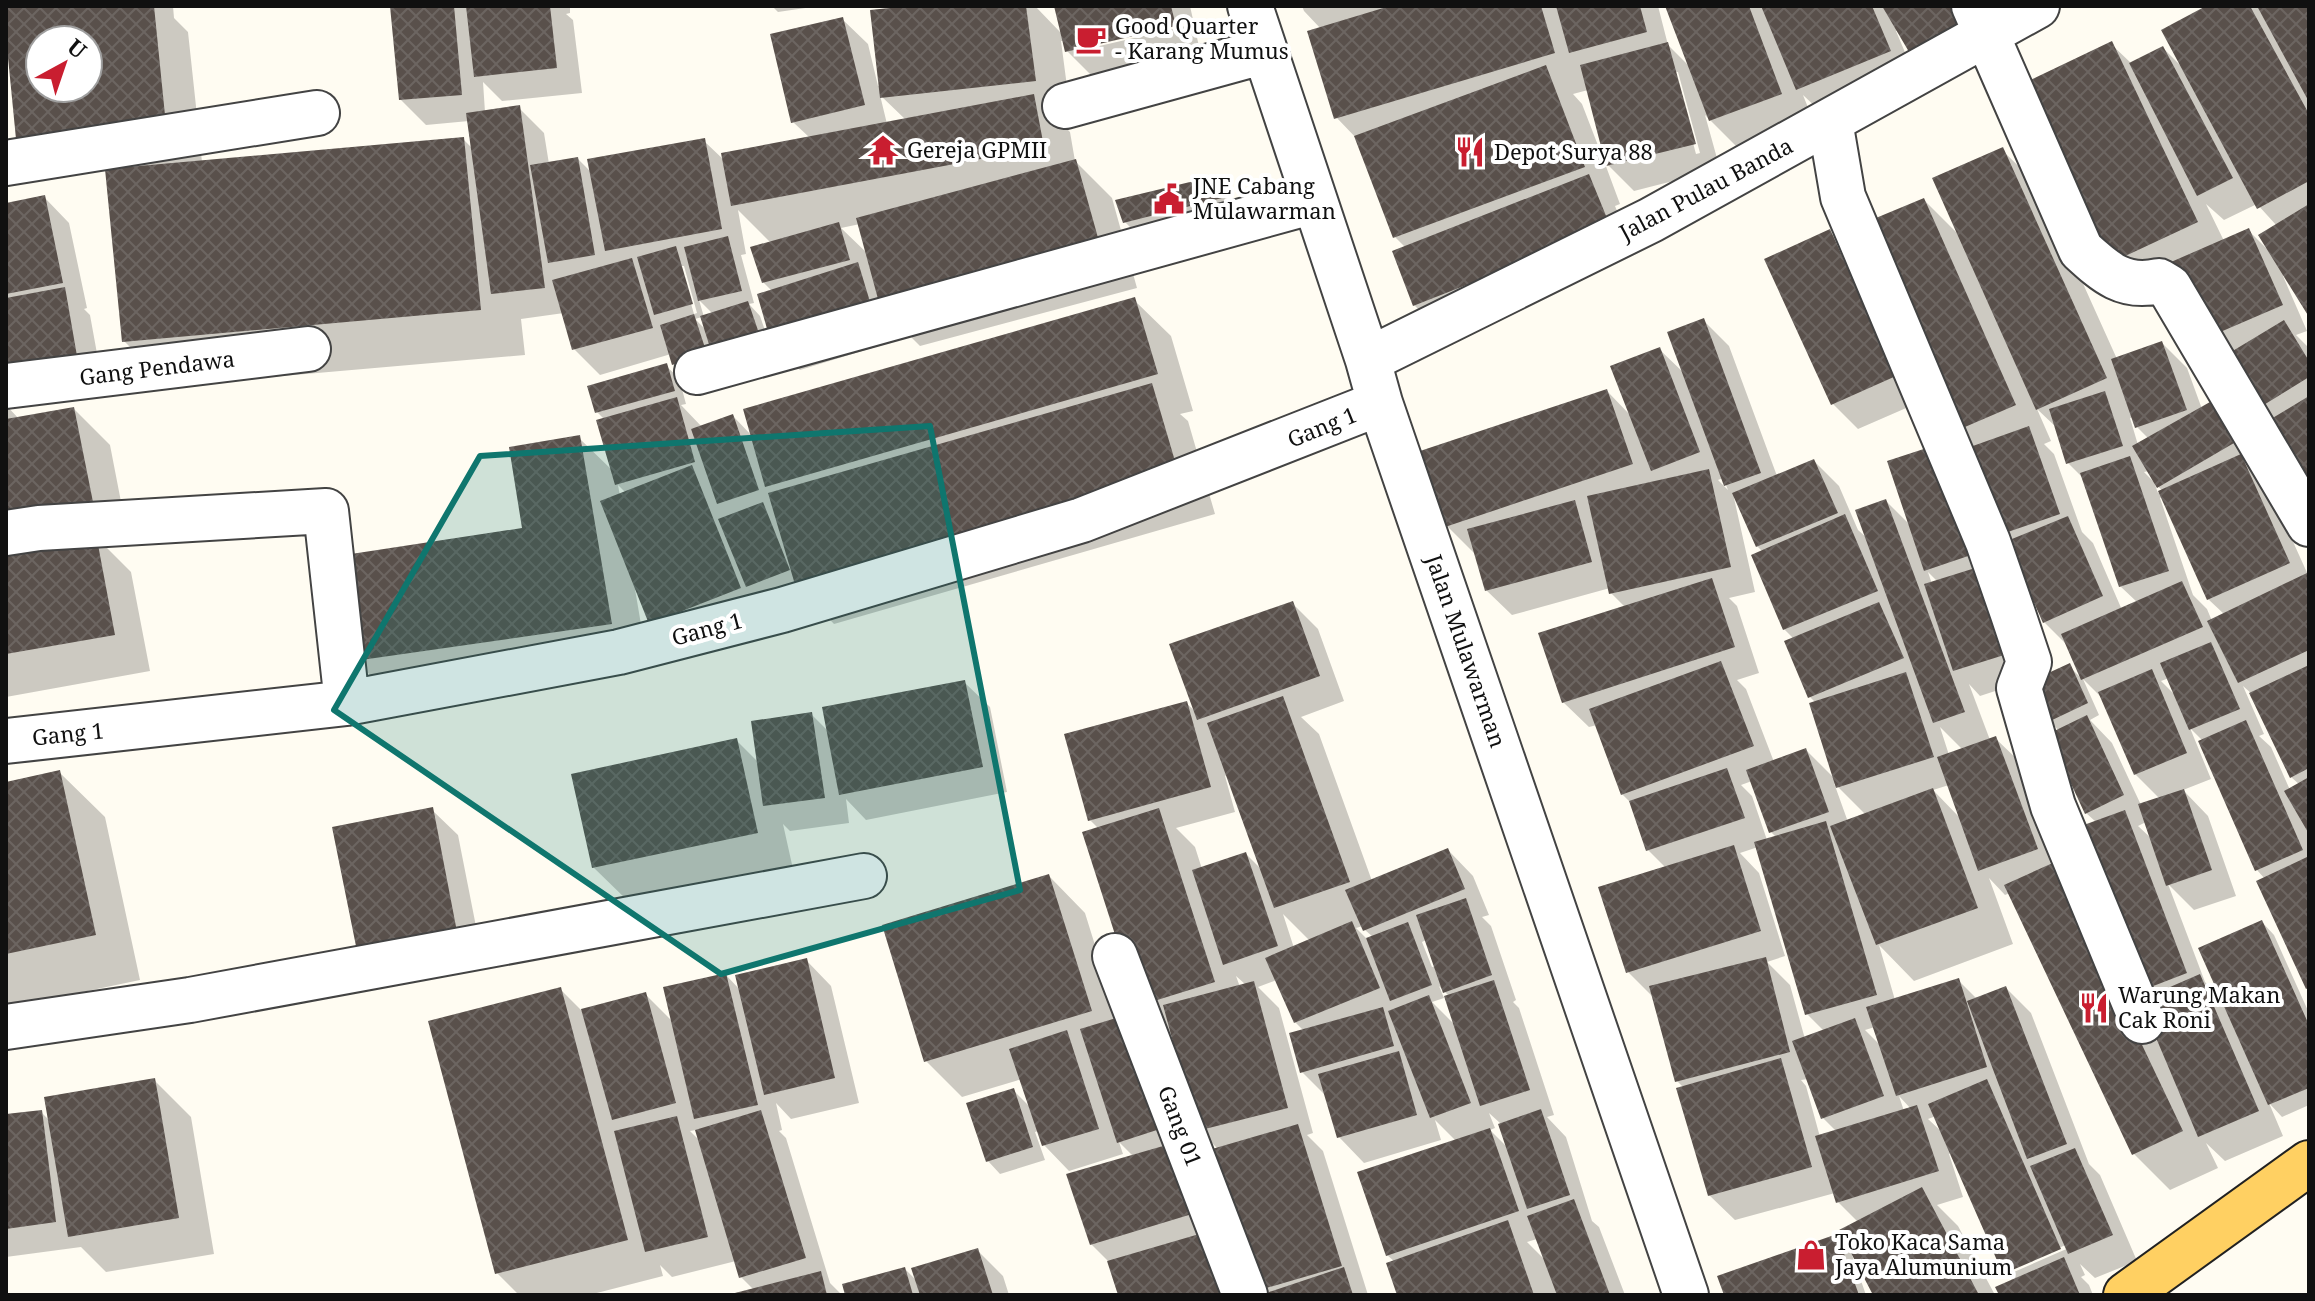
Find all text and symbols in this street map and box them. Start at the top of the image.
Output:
place label: Good Quarter - Karang Mumus [1115,10,1289,65]
cafe icon: Good Quarter - Karang Mumus [1074,22,1108,56]
north arrow [24,24,104,104]
text: U [62,31,94,65]
street label: Jalan Pulau Banda [1613,130,1798,247]
temple icon: Gereja GPMII [866,133,900,167]
place label: Gereja GPMII [907,134,1047,164]
restaurant icon: Depot Surya 88 [1453,135,1487,169]
place label: Depot Surya 88 [1494,136,1653,166]
place label: JNE Cabang Mulawarman [1192,170,1336,225]
public building icon: JNE Cabang Mulawarman [1152,182,1186,216]
street label: Gang Pendawa [77,343,236,391]
street label: Gang 1 [1283,399,1361,453]
street label: Jalan Mulawarman [1420,549,1514,751]
street label: Gang 1 [668,604,745,652]
street label: Gang 1 [30,714,105,752]
place label: Warung Makan Cak Roni [2118,979,2280,1034]
restaurant icon: Warung Makan Cak Roni [2077,991,2111,1025]
street label: Gang 01 [1152,1081,1210,1170]
place label: Toko Kaca Sama Jaya Alumunium [1834,1226,2013,1281]
shop icon: Toko Kaca Sama Jaya Alumunium [1794,1238,1828,1272]

